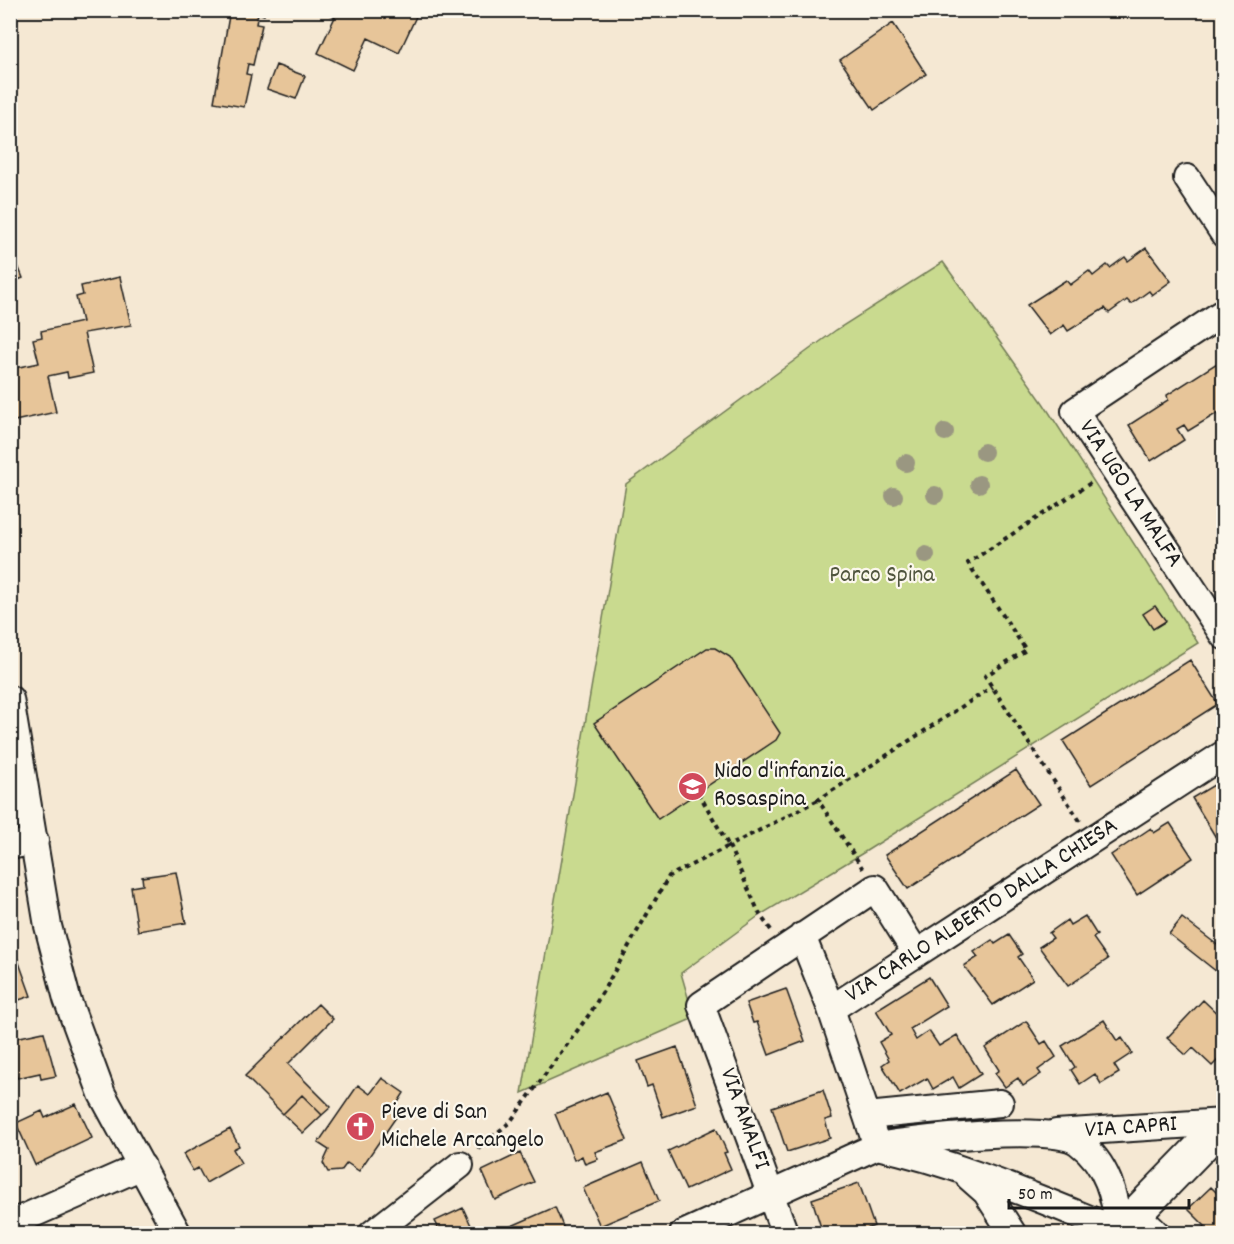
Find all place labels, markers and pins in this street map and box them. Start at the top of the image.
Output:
place label: Nido d'infanzia Rosaspina [714,755,845,817]
school or university icon: Nido d'infanzia Rosaspina [677,770,709,802]
place label: Pieve di San Michele Arcangelo [381,1096,544,1158]
church icon: Pieve di San Michele Arcangelo [344,1111,376,1143]

